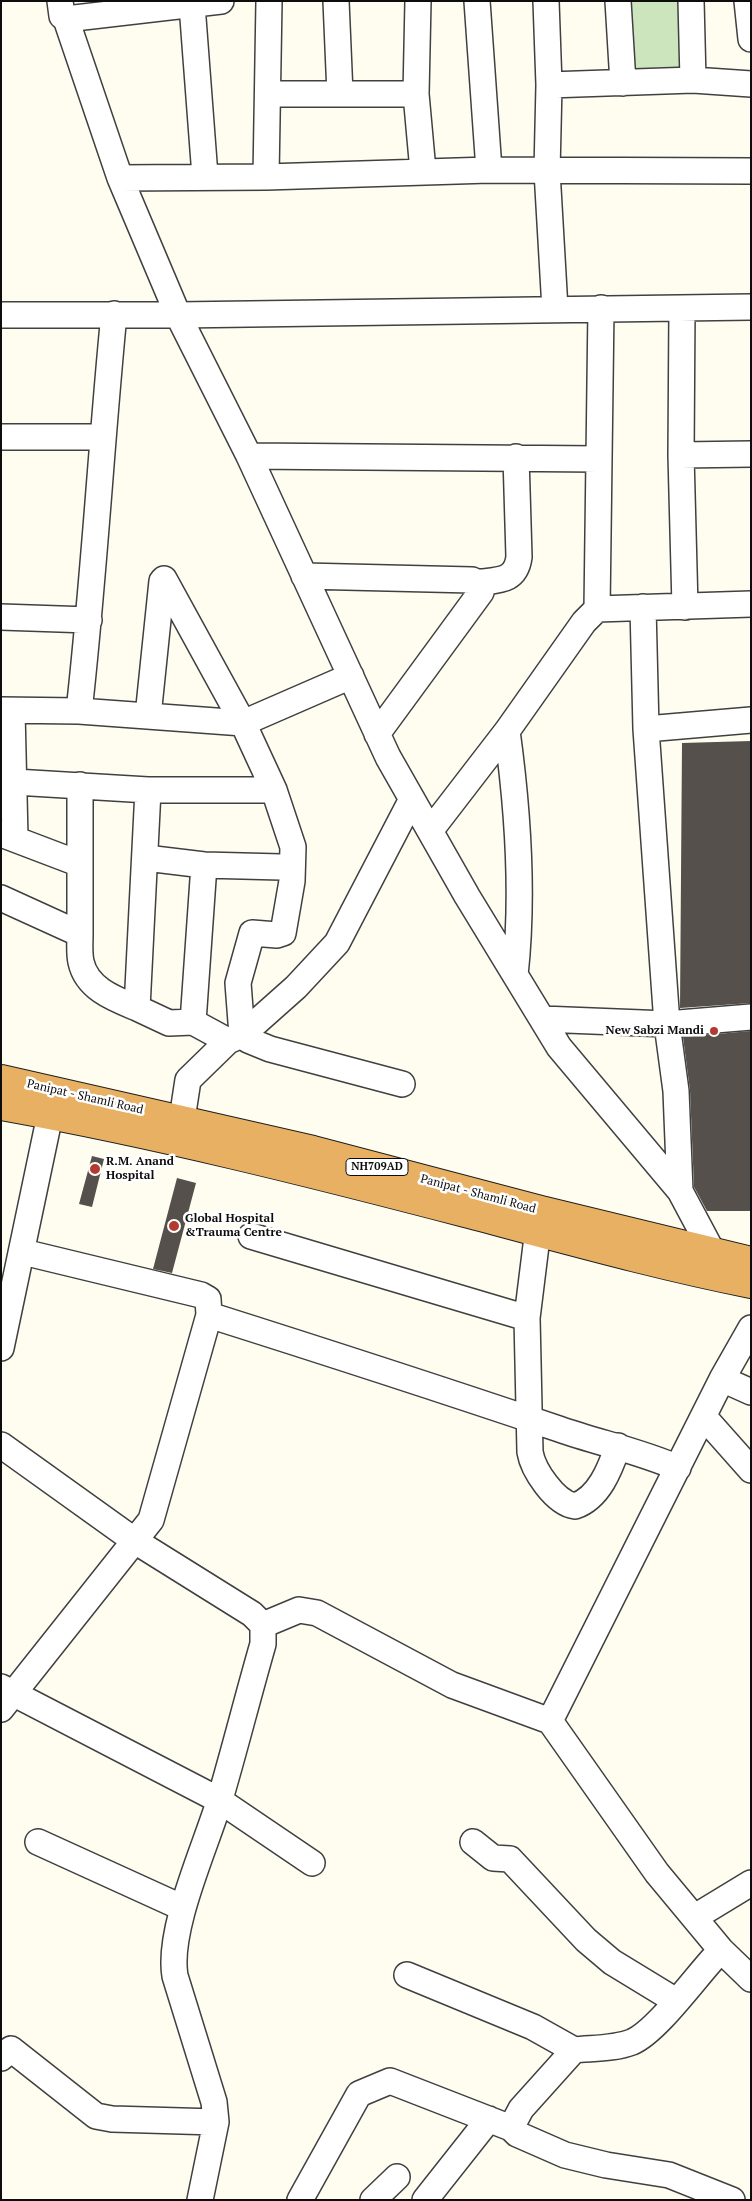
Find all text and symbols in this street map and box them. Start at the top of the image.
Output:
place label: New Sabzi Mandi [606,1024,704,1038]
marker: New Sabzi Mandi [708,1025,720,1037]
street label: Panipat - Shamli Road [25,1077,145,1117]
place label: R.M. Anand Hospital [106,1155,174,1183]
road number: NH709AD [346,1158,408,1176]
marker: R.M. Anand Hospital [88,1162,102,1176]
street label: Panipat - Shamli Road [419,1172,537,1216]
place label: Global Hospital &Trauma Centre [185,1212,282,1240]
marker: Global Hospital &Trauma Centre [167,1219,181,1233]

